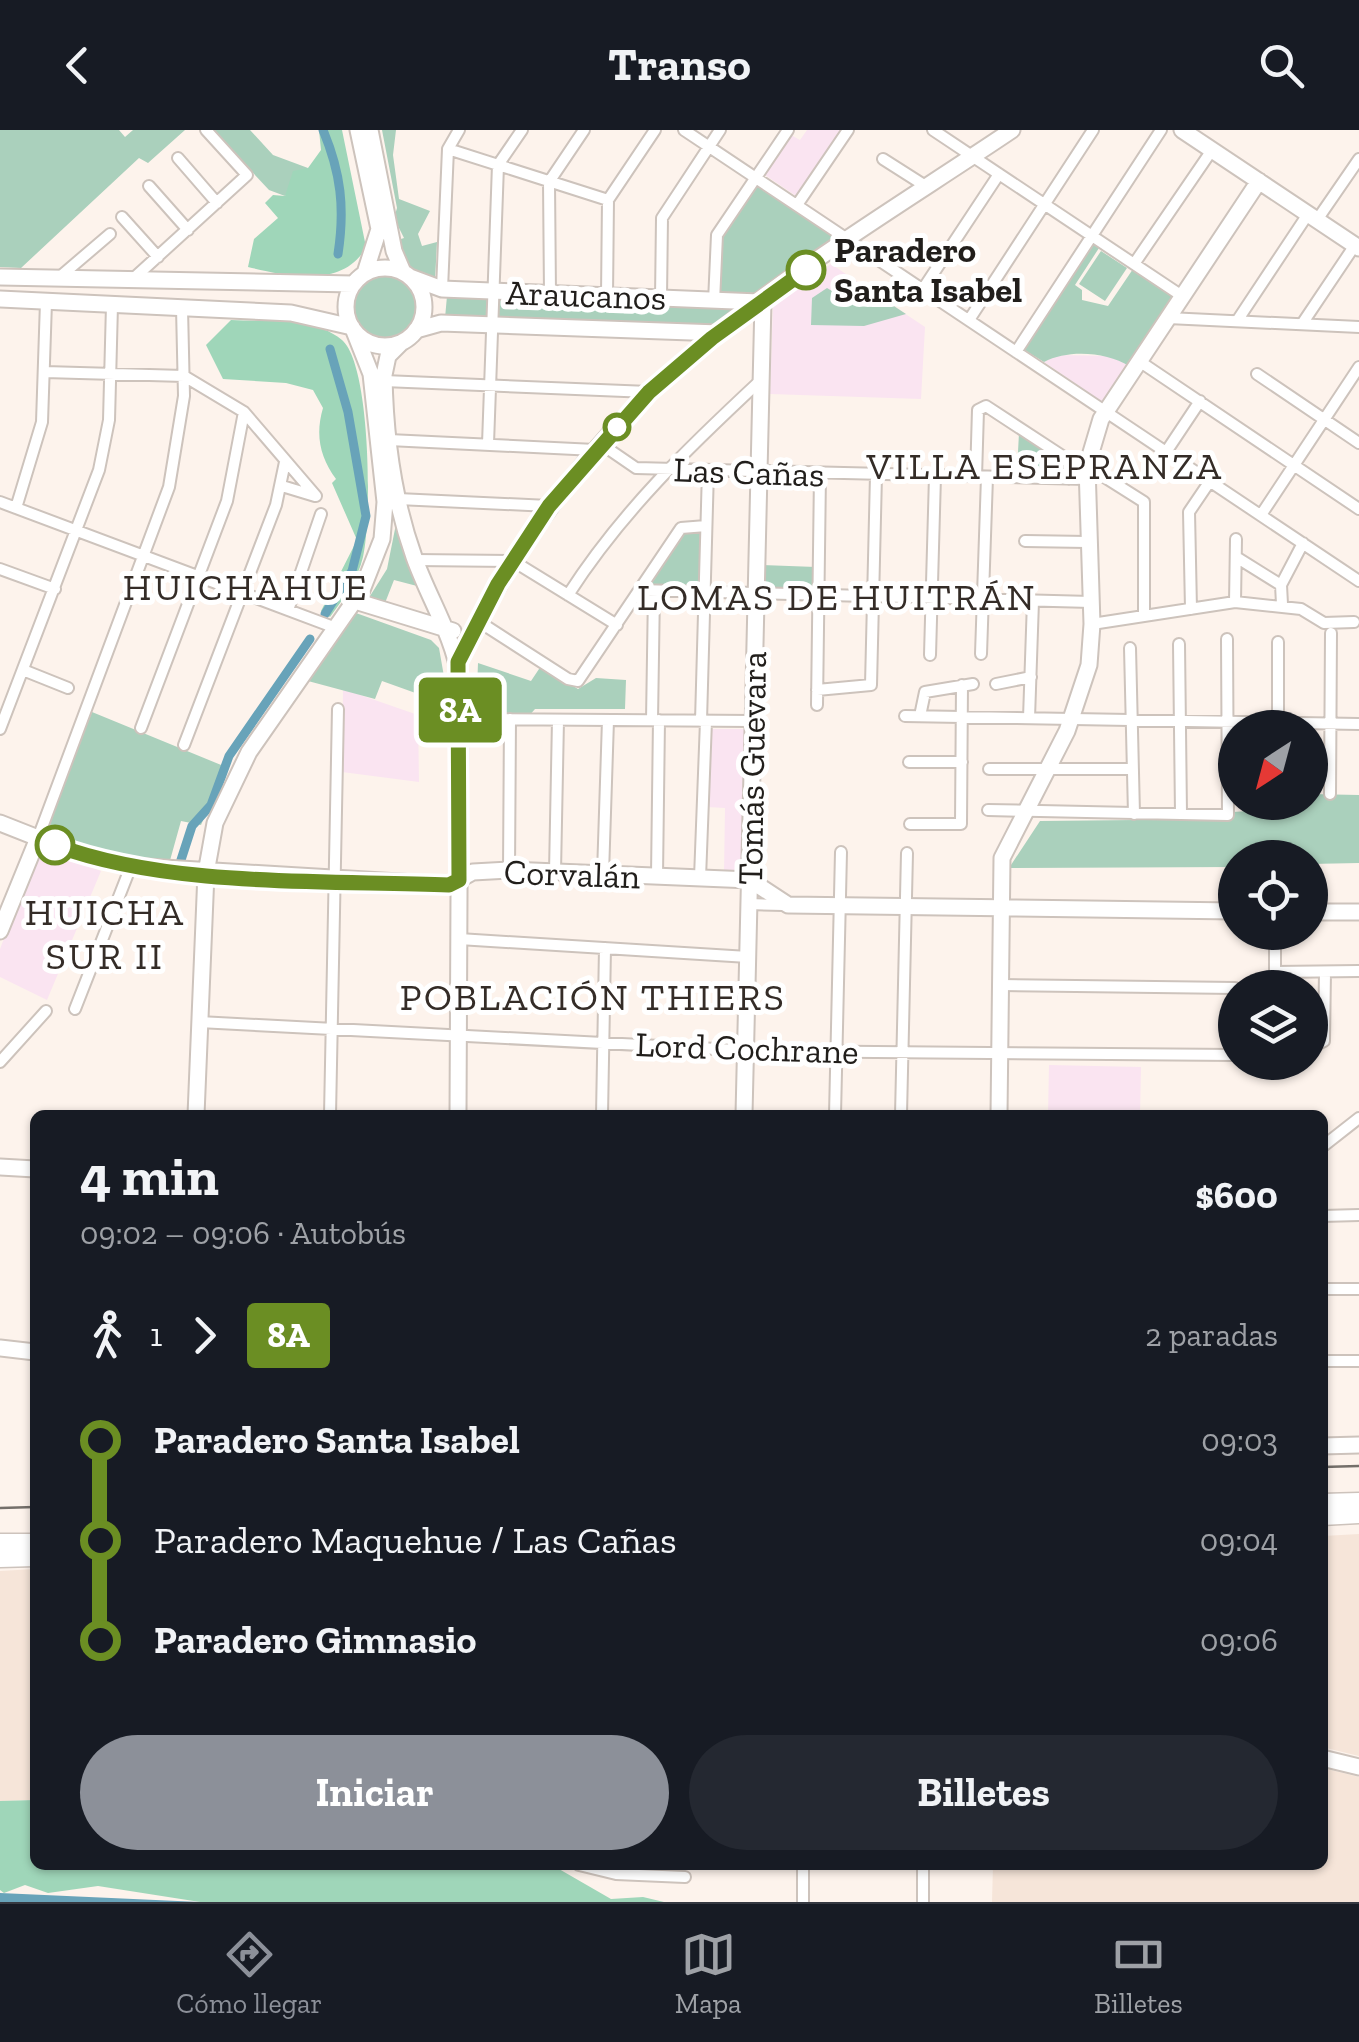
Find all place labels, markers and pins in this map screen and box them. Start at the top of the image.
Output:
place label: Paradero Santa Isabel [834,229,1022,311]
marker: Paradero Santa Isabel [787,251,825,289]
unlabelled marker [604,414,630,440]
unlabelled marker [36,826,74,864]

